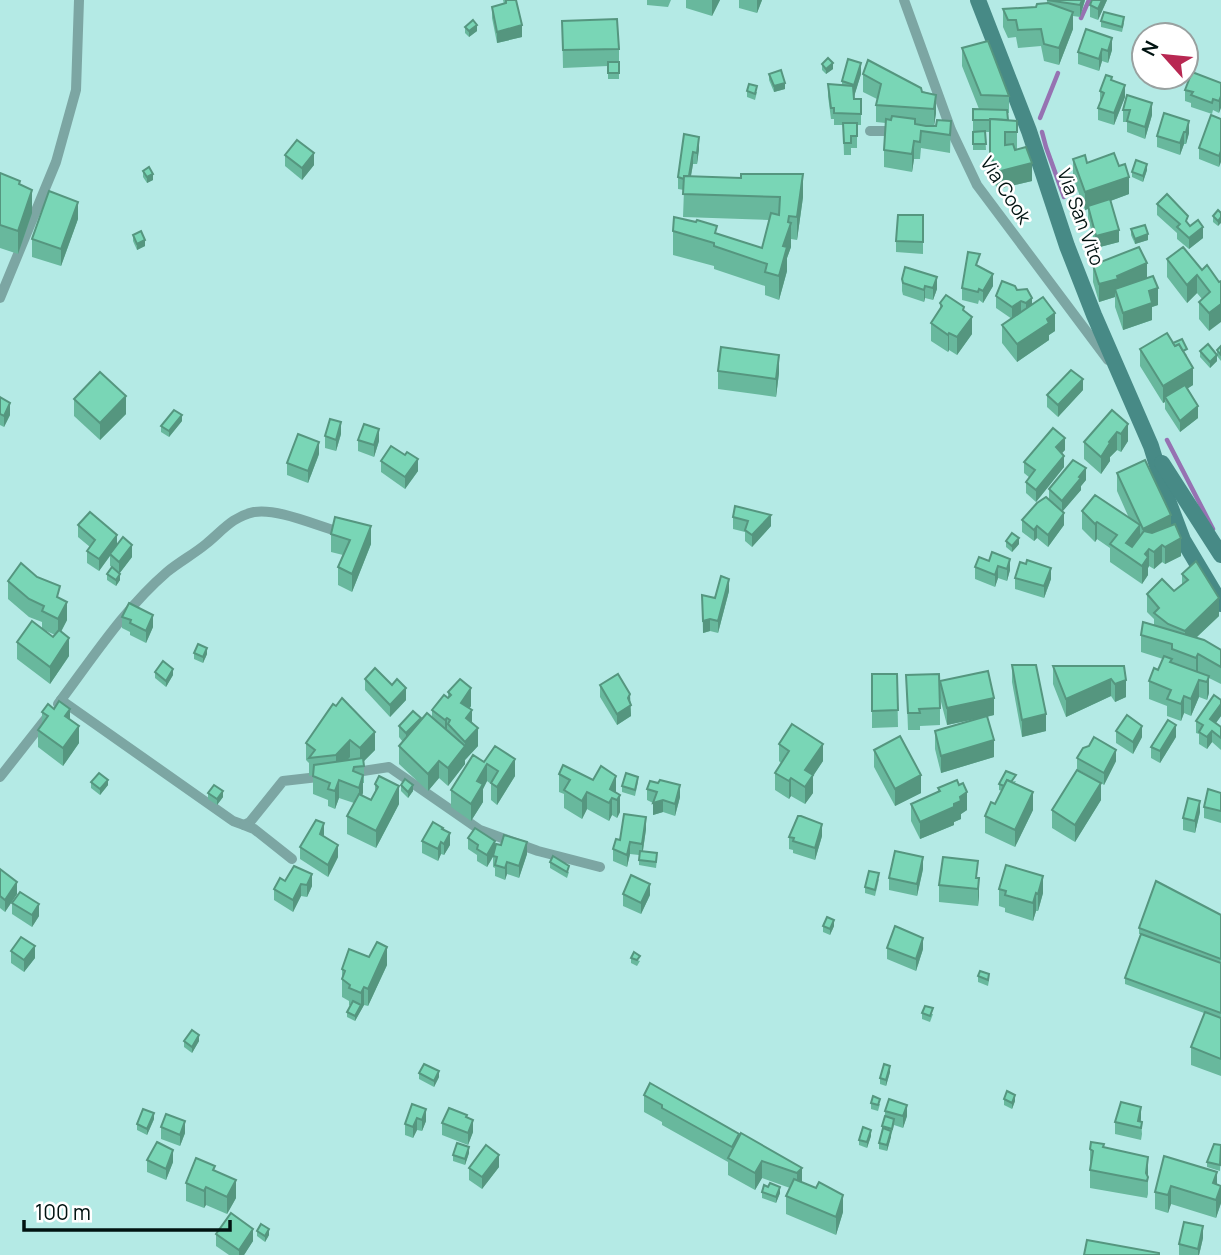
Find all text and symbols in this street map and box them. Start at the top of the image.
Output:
north arrow [1130,21,1200,91]
text: N [1135,36,1165,60]
street label: Via Cook [975,151,1038,229]
street label: Via San Vito [1051,165,1111,269]
scale bar [24,1188,231,1232]
text: 100 m [35,1198,91,1226]

